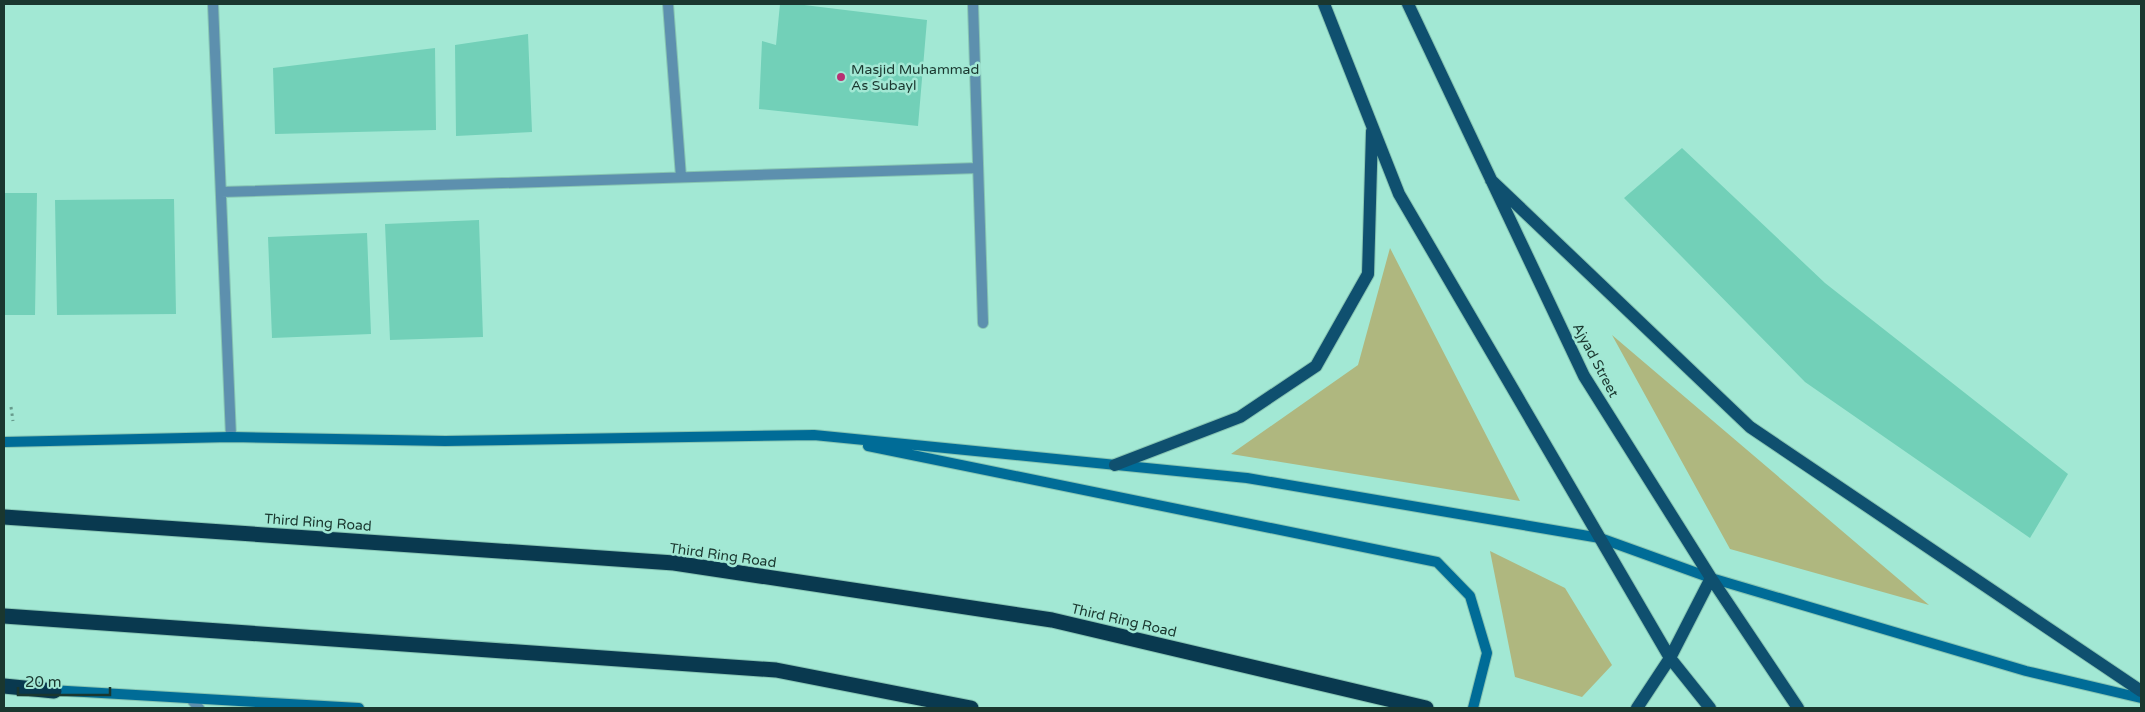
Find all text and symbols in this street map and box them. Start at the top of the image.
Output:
place label: Masjid Muhammad As Subayl [851,61,979,94]
marker: Masjid Muhammad As Subayl [835,71,847,83]
street label: Ajyad Street [1569,320,1623,401]
street label: Third Ring Road [264,510,372,535]
street label: Third Ring Road [668,540,777,571]
street label: Third Ring Road [1069,600,1178,641]
scale bar [18,664,110,696]
text: 20 m [25,673,62,691]

